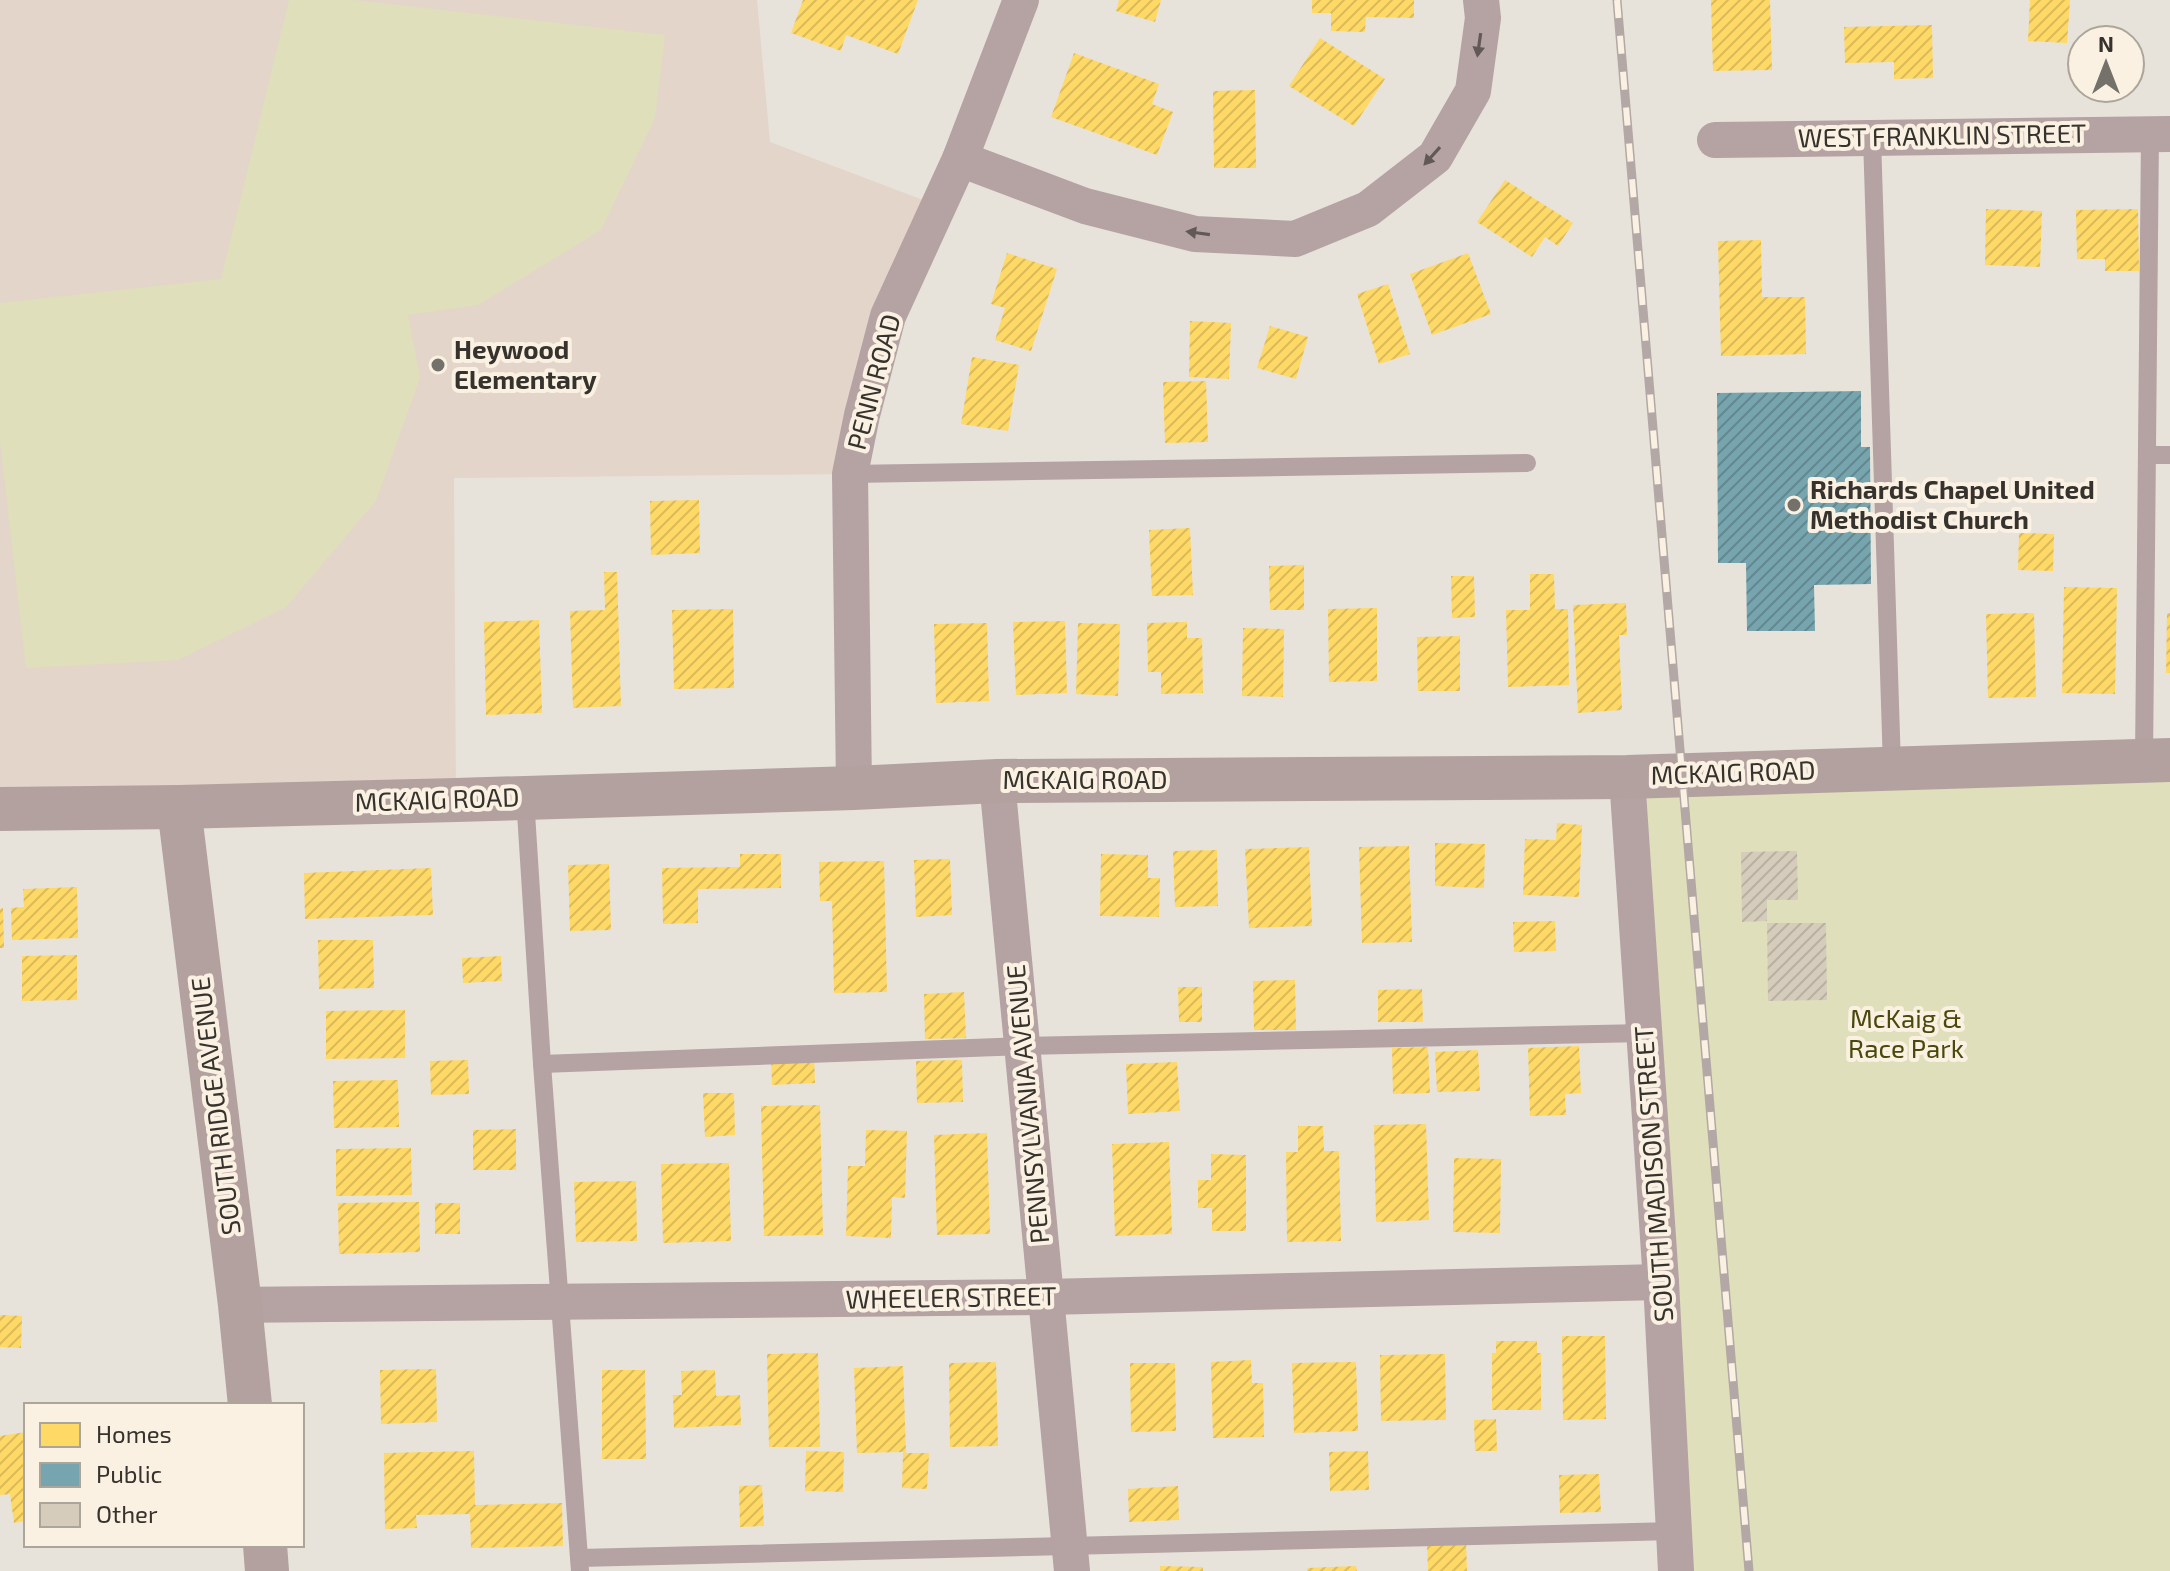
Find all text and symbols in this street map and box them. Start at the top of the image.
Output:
north arrow [2066,24,2146,104]
text: N [2098,30,2114,56]
one-way arrow [1472,33,1485,58]
street label: WEST FRANKLIN STREET [1798,116,2086,153]
one-way arrow [1423,146,1441,166]
one-way arrow [1185,226,1210,239]
street label: PENN ROAD [840,310,906,453]
place label: Heywood Elementary [454,333,597,395]
marker: Heywood Elementary [429,356,447,374]
place label: Richards Chapel United Methodist Church [1810,473,2095,534]
marker: Richards Chapel United Methodist Church [1785,496,1803,514]
street label: MCKAIG ROAD [1650,753,1816,790]
street label: MCKAIG ROAD [1003,763,1167,794]
street label: MCKAIG ROAD [354,780,520,817]
street label: PENNSYLVANIA AVENUE [999,963,1054,1245]
street label: SOUTH RIDGE AVENUE [183,975,246,1237]
park label: McKaig & Race Park [1848,1002,1964,1063]
street label: SOUTH MADISON STREET [1627,1025,1678,1323]
street label: WHEELER STREET [845,1279,1057,1314]
legend [24,1403,304,1547]
text: Homes [96,1419,172,1448]
text: Public [96,1459,162,1488]
text: Other [96,1499,158,1528]

